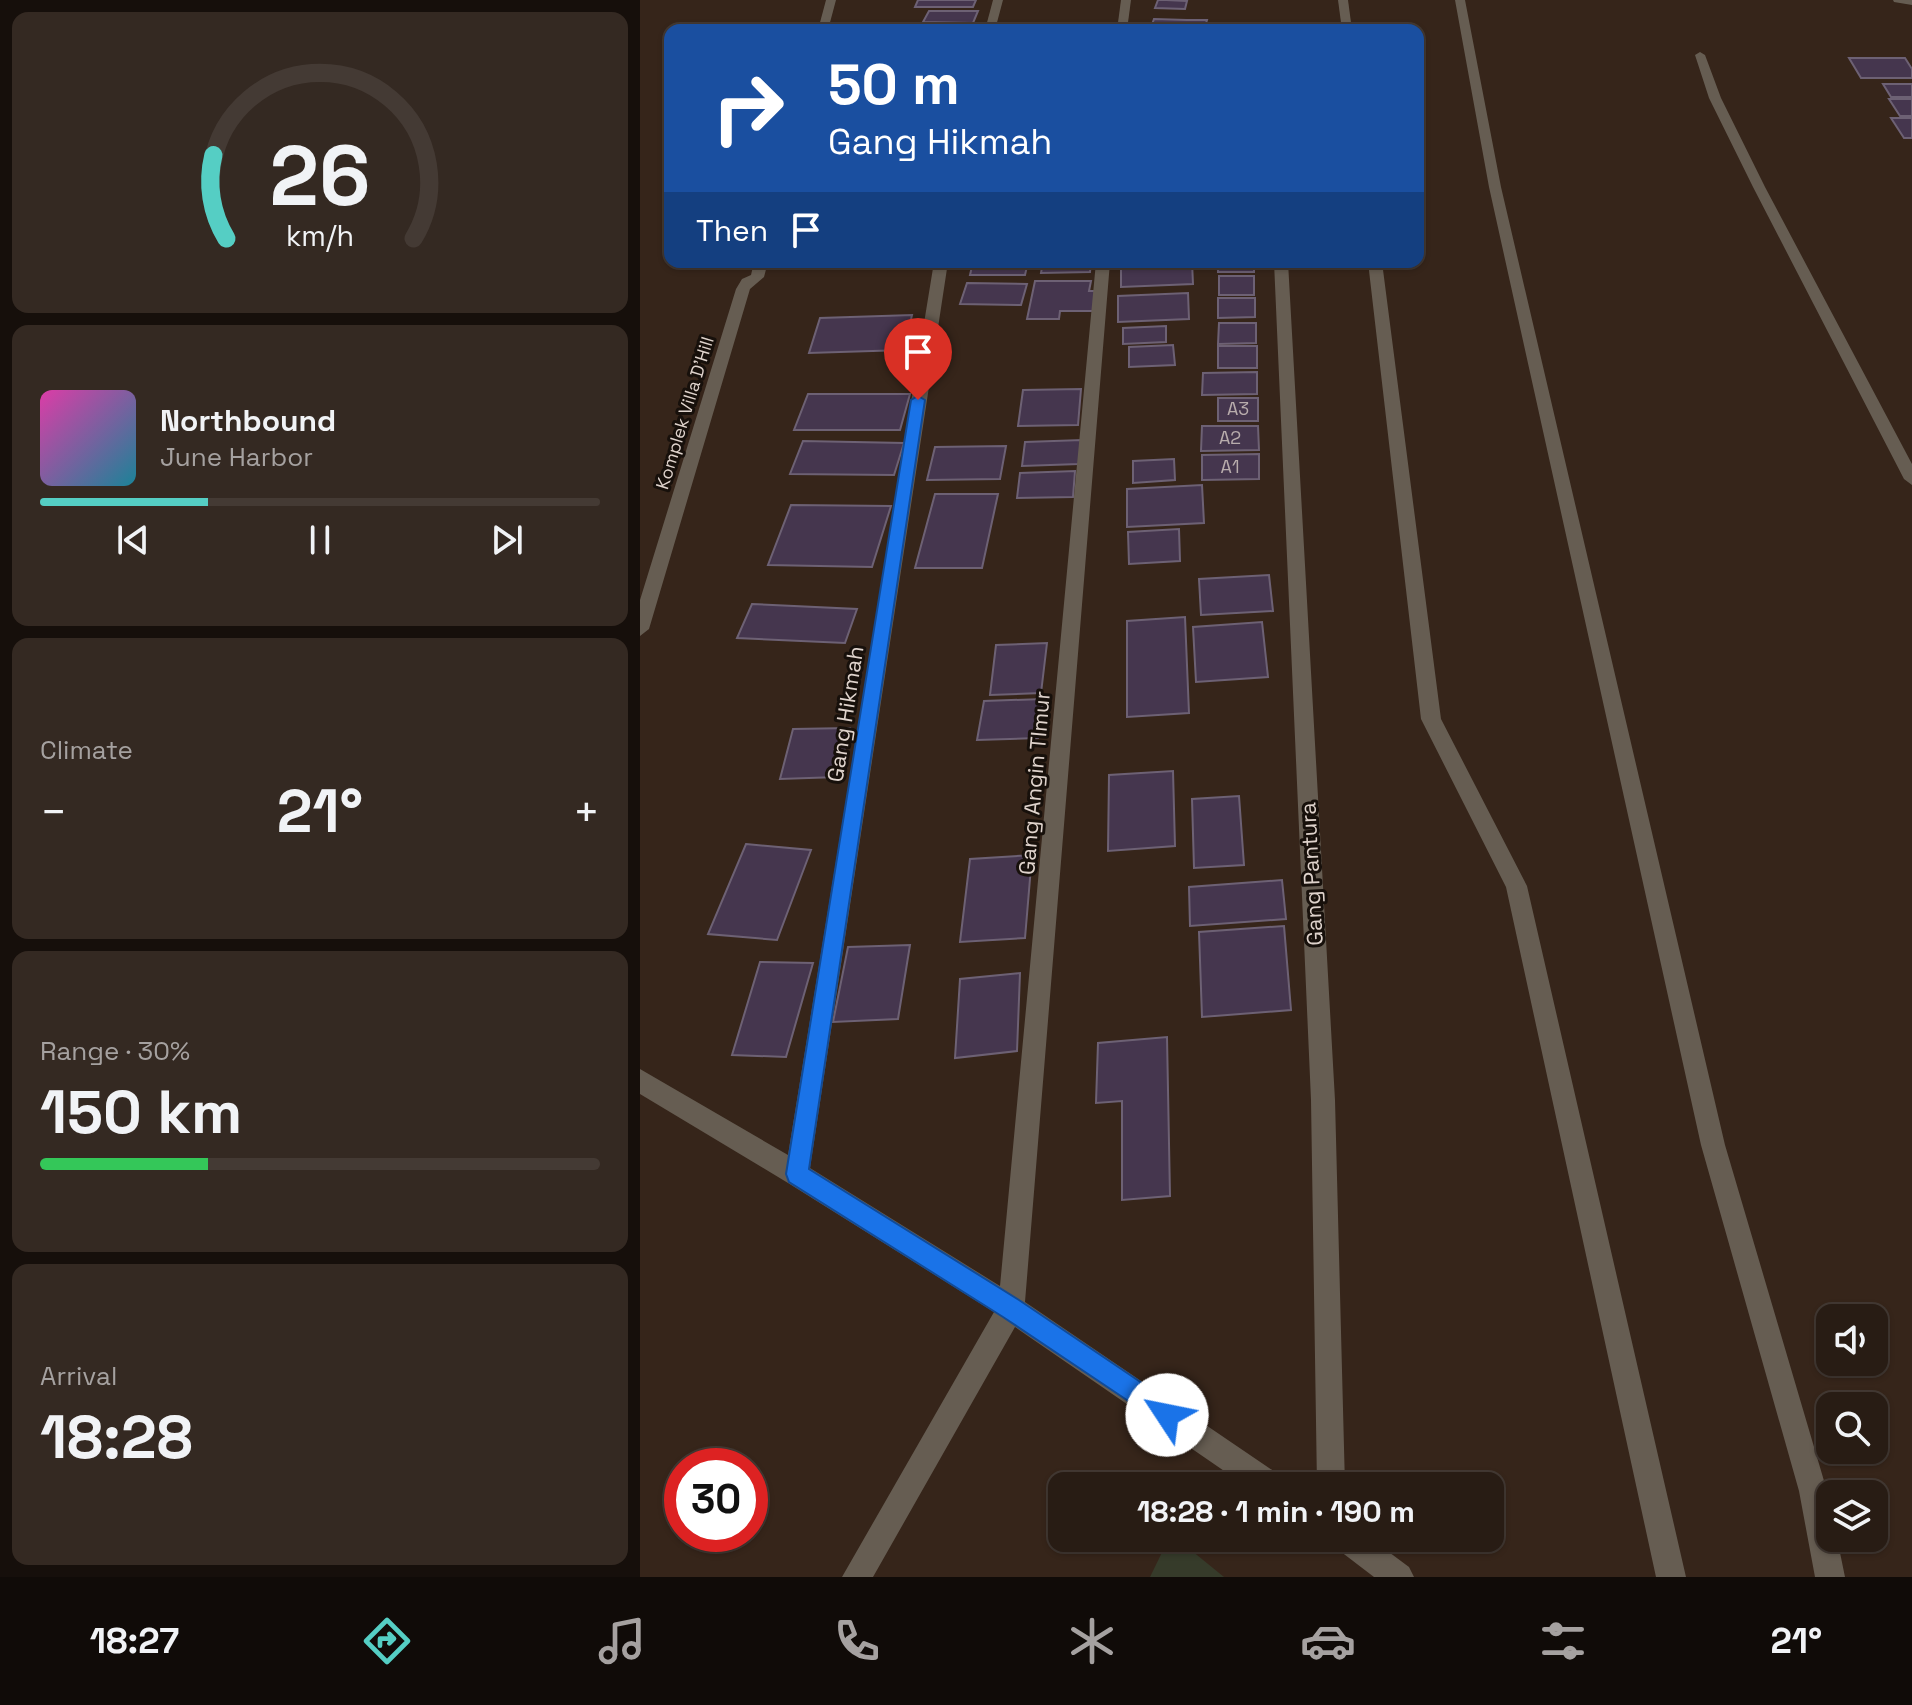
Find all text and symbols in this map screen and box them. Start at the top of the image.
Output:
text: 50 m [828,49,960,120]
icon: right [696,56,800,160]
text: Gang Hikmah [828,119,1052,165]
text: 26 [270,122,370,228]
icon: arrive [784,208,828,252]
text: Then [696,211,768,250]
text: km/h [286,218,354,254]
pin [884,318,952,400]
icon: arrive [896,330,940,374]
street label: Komplek Villa D'Hill [650,334,719,492]
house number: A3 [1227,397,1249,420]
text: Northbound [160,401,336,440]
house number: A2 [1219,426,1241,449]
text: June Harbor [160,440,313,474]
house number: A1 [1221,455,1239,478]
icon: previous [111,518,155,562]
icon: pause [298,518,342,562]
icon: next [485,518,529,562]
street label: Gang Hikmah [820,644,870,784]
street label: Gang Angin TImur [1012,690,1056,876]
text: Climate [40,733,133,767]
text: 21° [277,773,363,850]
text: − [40,784,67,840]
text: + [573,784,600,840]
street label: Gang Pantura [1293,801,1329,946]
text: Range · 30% [40,1034,190,1068]
text: 150 km [40,1074,242,1151]
map controls [1816,1304,1888,1552]
button: sound [1816,1304,1888,1376]
text: Arrival [40,1359,117,1393]
position arrow [1125,1373,1209,1457]
button: search [1816,1392,1888,1464]
text: 18:28 [40,1399,193,1476]
speed limit sign: 30 [664,1448,768,1552]
button: layers [1816,1480,1888,1552]
text: 18:28 · 1 min · 190 m [1137,1492,1415,1531]
icon: directions [359,1613,415,1669]
icon: music [594,1613,650,1669]
icon: phone [829,1613,885,1669]
icon: climate [1064,1613,1120,1669]
icon: car [1300,1613,1356,1669]
icon: filters [1535,1613,1591,1669]
text: 18:27 [90,1618,179,1664]
text: 21° [1770,1618,1822,1664]

